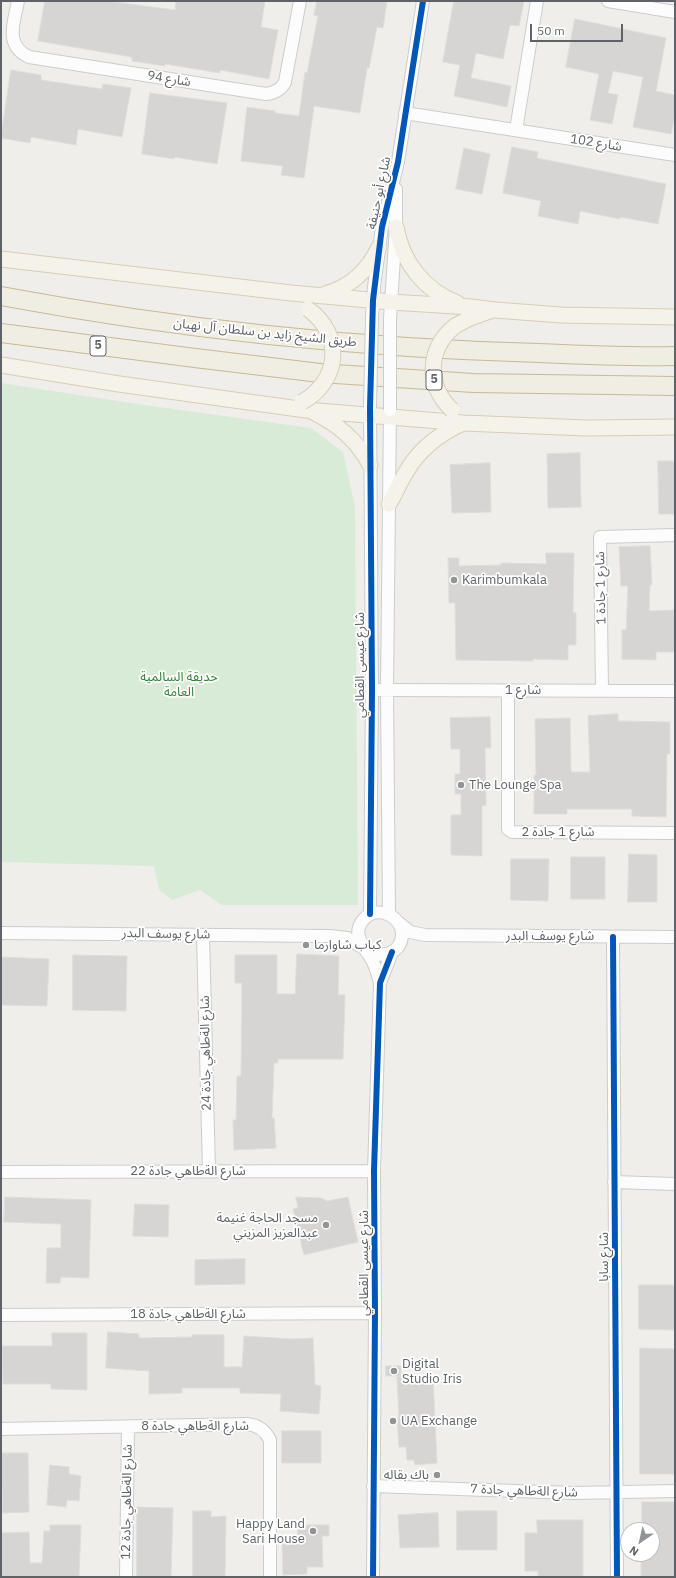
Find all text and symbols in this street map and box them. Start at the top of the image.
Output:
scale bar [532,16,625,42]
text: 50 m [537,23,565,38]
street label: شارع 94 [146,68,192,90]
street label: شارع 102 [569,131,623,155]
street label: شارع أبو حنيفة [364,155,394,231]
street label: طريق الشيخ زايد بن سلطان آل نهيان [173,316,357,350]
road number: 5 [90,336,106,356]
road number: 5 [426,370,442,390]
street label: شارع 1 جادة 1 [593,551,609,625]
place label: Karimbumkala [462,572,547,588]
marker: Karimbumkala [449,575,459,585]
street label: شارع عيسى القطامي [352,612,368,718]
park label: حديقة السالمية العامة [140,669,218,700]
street label: شارع 1 [505,682,541,698]
place label: The Lounge Spa [469,777,561,793]
marker: The Lounge Spa [456,780,466,790]
street label: شارع 1 جادة 2 [521,824,595,840]
street label: شارع يوسف البدر [122,925,210,943]
street label: شارع يوسف البدر [506,928,594,944]
place label: كباب شاوارما [314,937,381,953]
marker: كباب شاوارما [301,940,311,950]
street label: شارع الةطاهي جادة 24 [197,995,215,1111]
street label: شارع الةطاهي جادة 22 [130,1163,246,1179]
place label: مسجد الحاجة غنيمة عبدالعزيز المزيني [217,1210,318,1241]
street label: شارع عيسى القطامي [356,1210,372,1316]
marker: مسجد الحاجة غنيمة عبدالعزيز المزيني [321,1220,331,1230]
street label: شارع سابا [596,1232,612,1282]
street label: شارع الةطاهي جادة 18 [130,1306,246,1322]
place label: Digital Studio Iris [402,1356,462,1387]
marker: Digital Studio Iris [389,1366,399,1376]
place label: UA Exchange [401,1413,477,1429]
marker: UA Exchange [388,1416,398,1426]
street label: شارع الةطاهي جادة 8 [141,1418,249,1434]
street label: شارع الةطاهي جادة 12 [118,1444,136,1560]
place label: باك بقاله [384,1467,429,1483]
marker: باك بقاله [432,1470,442,1480]
street label: شارع الةطاهي جادة 7 [470,1481,578,1501]
place label: Happy Land Sari House [236,1516,305,1547]
north arrow [620,1522,660,1562]
marker: Happy Land Sari House [308,1526,318,1536]
text: N [627,1543,641,1559]

